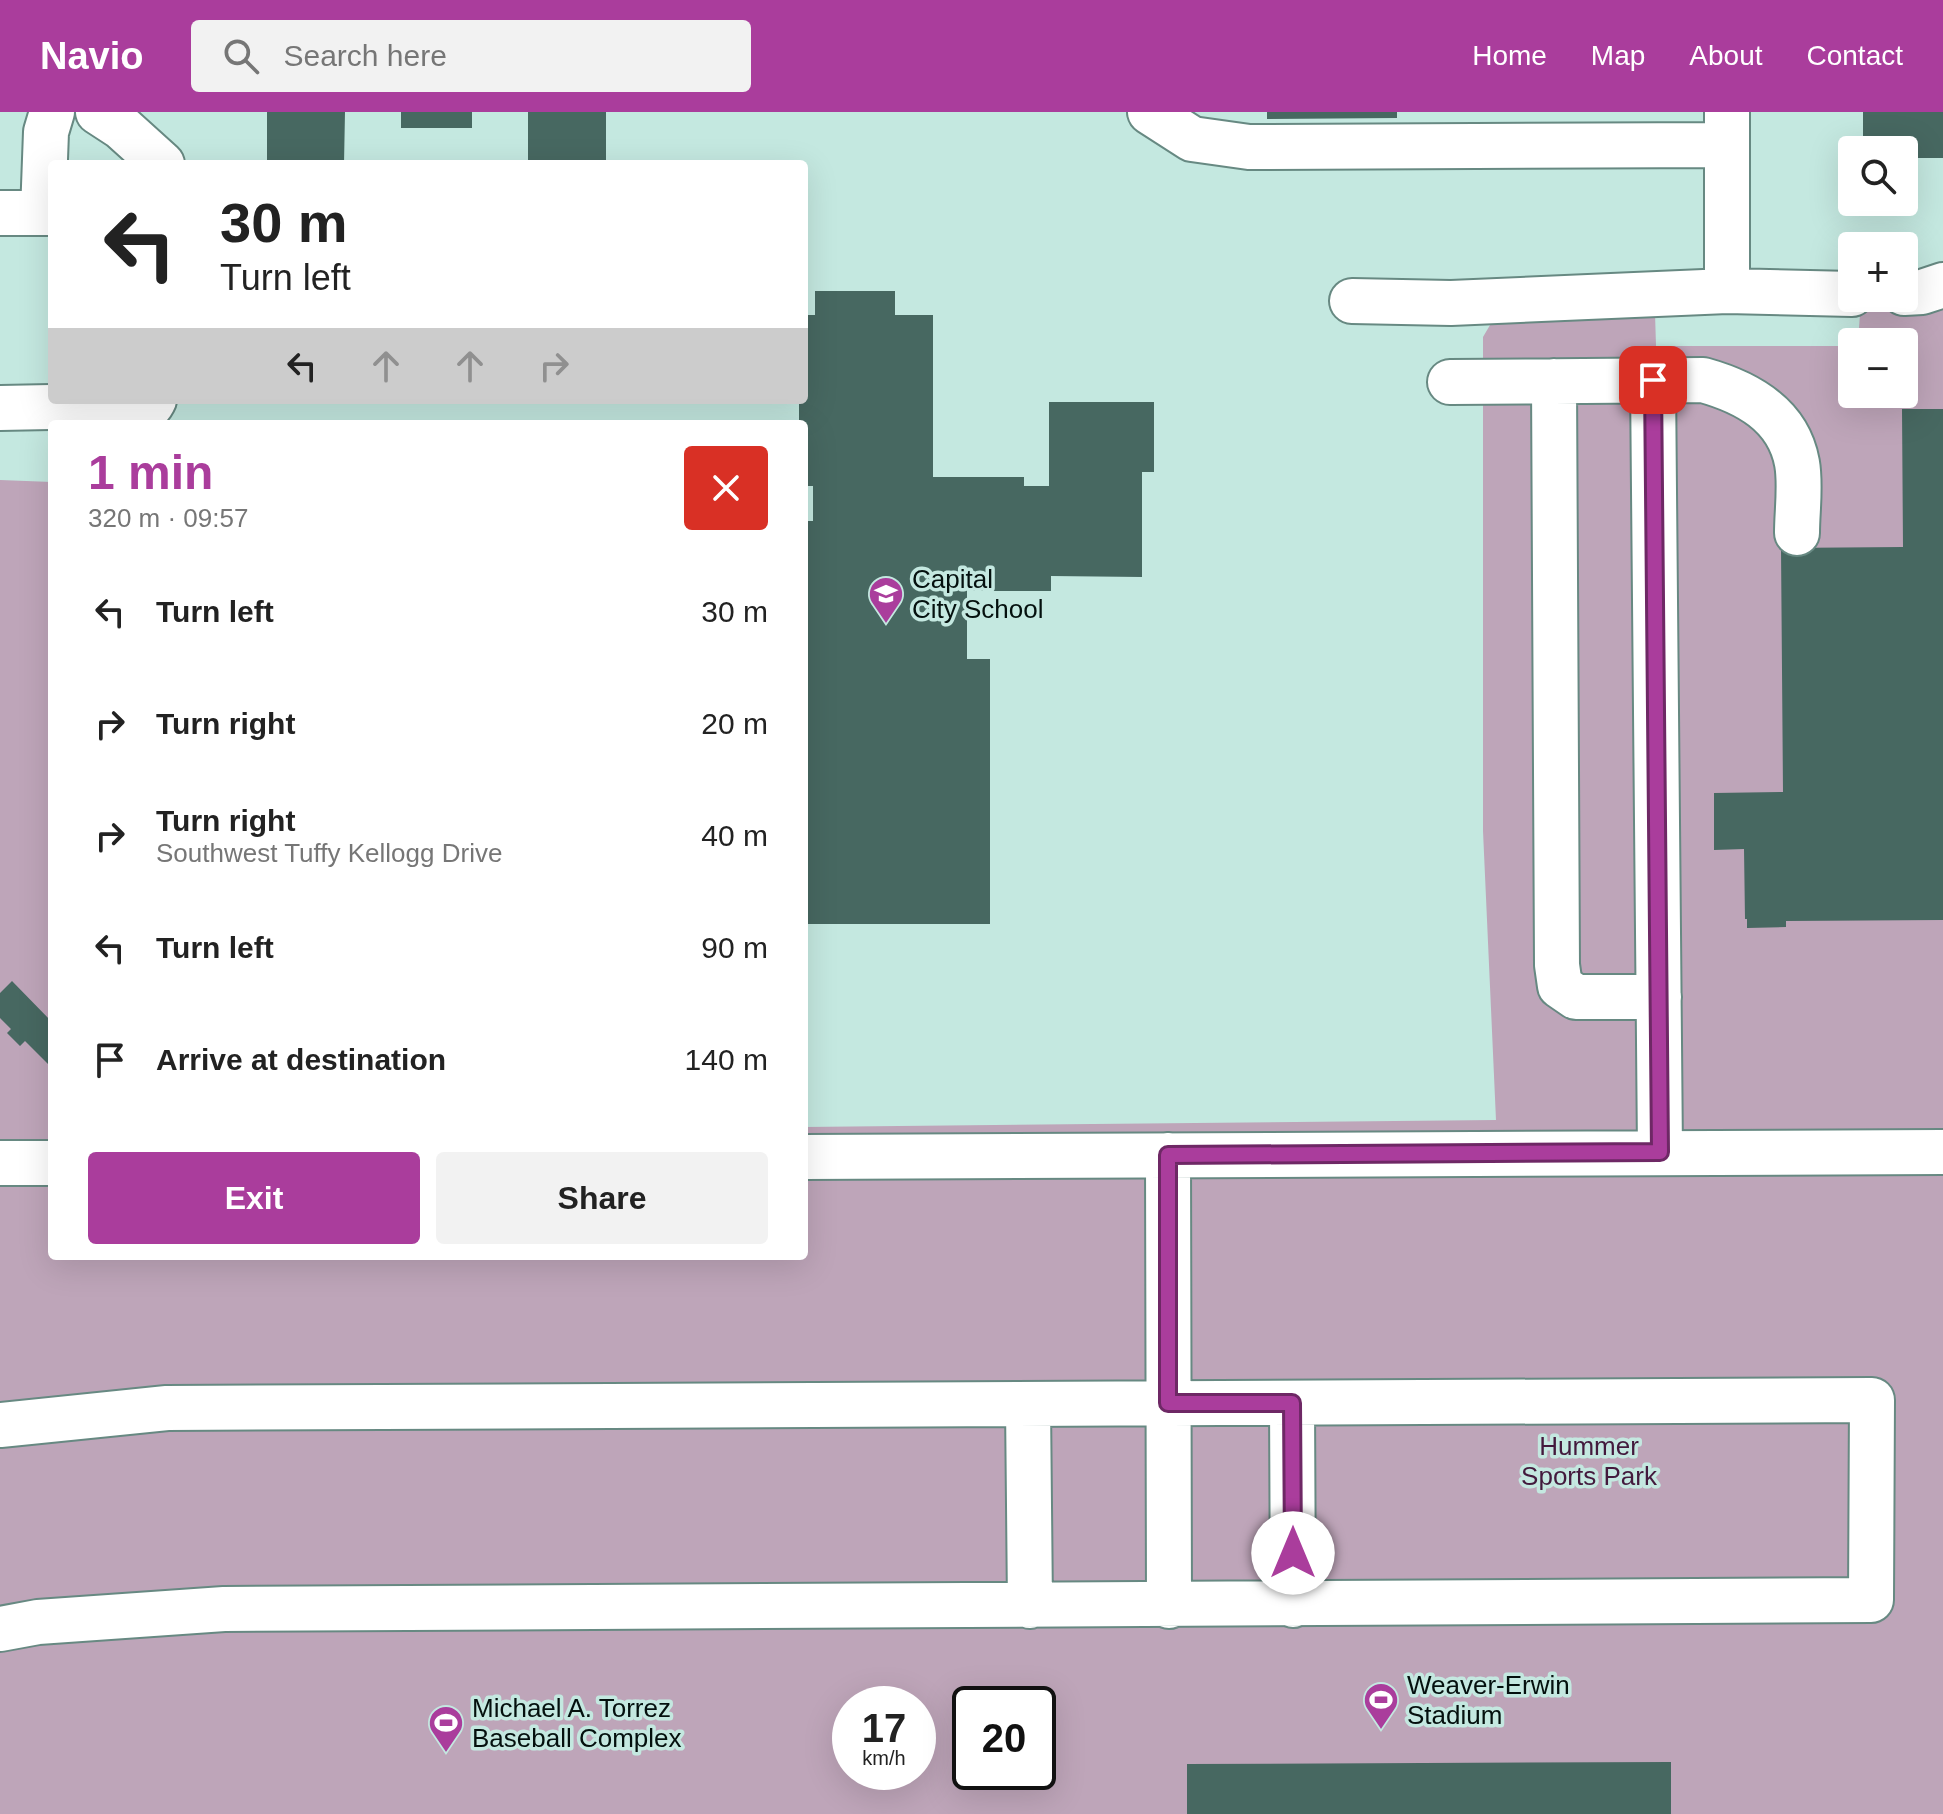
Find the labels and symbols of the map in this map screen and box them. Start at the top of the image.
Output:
pin [1619,346,1687,414]
place label: Capital City School [912,564,1044,624]
school or university icon: Capital City School [867,575,905,625]
park label: Hummer Sports Park [1521,1431,1658,1491]
position arrow [1251,1511,1335,1595]
place label: Weaver-Erwin Stadium [1407,1670,1570,1730]
sports icon: Weaver-Erwin Stadium [1362,1681,1400,1731]
speed limit sign: 20 [952,1686,1056,1790]
place label: Michael A. Torrez Baseball Complex [472,1693,682,1753]
sports icon: Michael A. Torrez Baseball Complex [427,1704,465,1754]

